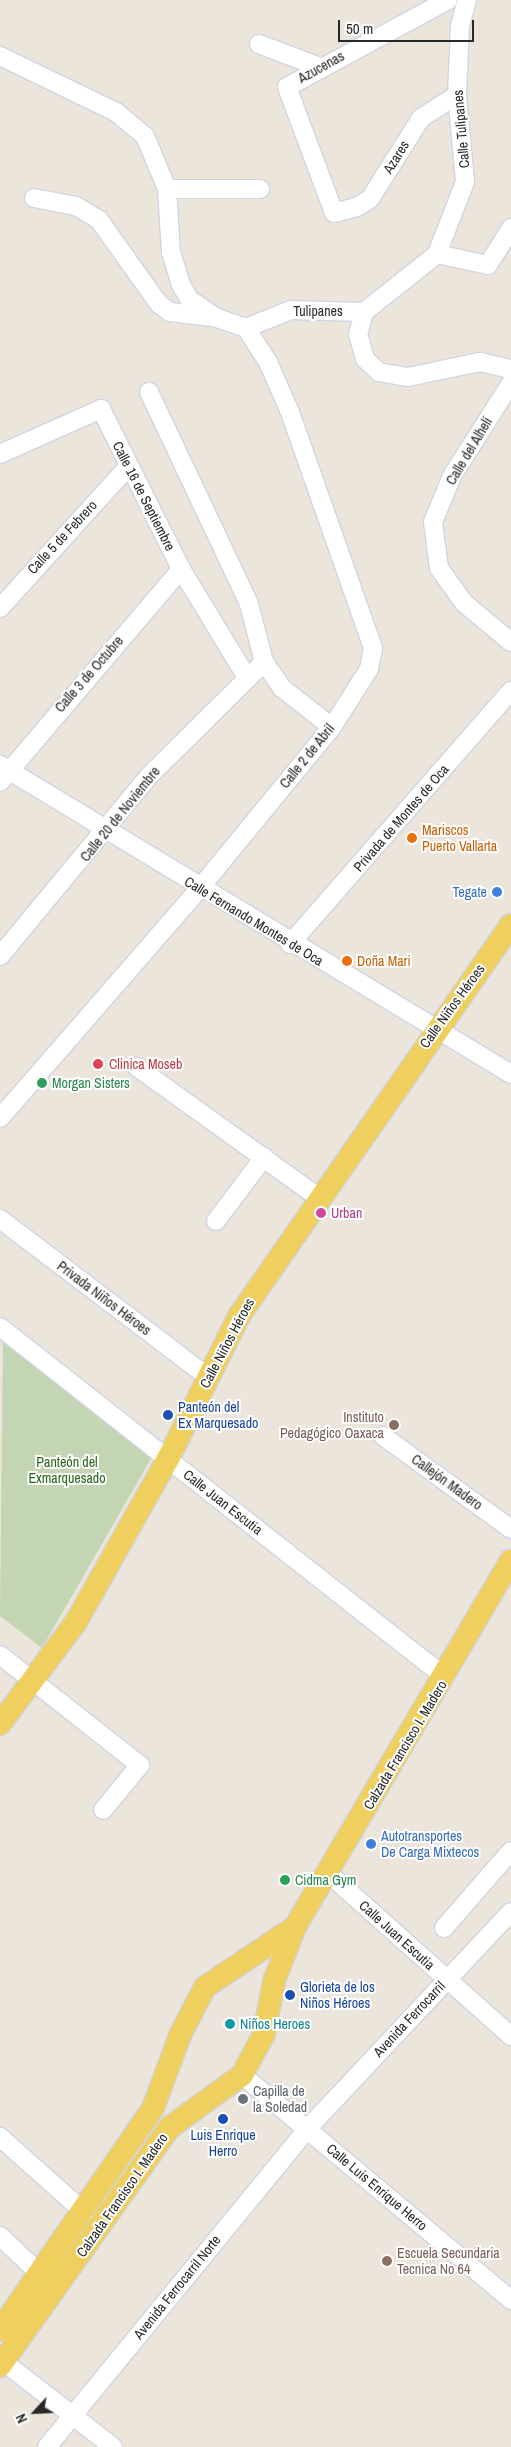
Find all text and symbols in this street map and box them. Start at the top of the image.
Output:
scale bar [341,10,477,42]
text: 50 m [346,18,373,39]
street label: Azucenas [295,47,347,87]
street label: Calle Tulipanes [449,89,473,169]
street label: Azares [379,137,413,177]
street label: Tulipanes [293,303,343,319]
street label: Calle del Alhelí [442,414,496,488]
street label: Calle 16 de Septiembre [109,438,179,554]
street label: Calle 5 de Febrero [24,497,100,577]
street label: Calle 3 de Octubre [51,632,127,716]
street label: Calle 2 de Abril [276,720,338,792]
street label: Privada de Montes de Oca [350,761,452,875]
street label: Calle 20 de Noviembre [77,763,163,865]
place label: Mariscos Puerto Vallarta [422,822,497,854]
marker: Mariscos Puerto Vallarta [406,832,418,844]
street label: Calle Fernando Montes de Oca [182,873,326,969]
place label: Tegate [453,884,487,900]
marker: Tegate [491,886,503,898]
place label: Doña Mari [357,953,411,969]
marker: Doña Mari [341,955,353,967]
street label: Calle Niños Héroes [416,961,488,1051]
place label: Clinica Moseb [109,1056,182,1072]
marker: Clinica Moseb [91,1057,105,1071]
place label: Morgan Sisters [52,1075,130,1091]
marker: Morgan Sisters [36,1077,48,1089]
place label: Urban [331,1205,362,1221]
marker: Urban [315,1207,327,1219]
street label: Privada Niños Héroes [54,1257,154,1339]
street label: Calle Niños Héroes [196,1295,258,1391]
place label: Panteón del Ex Marquesado [178,1399,258,1431]
marker: Panteón del Ex Marquesado [162,1409,174,1421]
place label: Instituto Pedagógico Oaxaca [280,1409,384,1441]
marker: Instituto Pedagógico Oaxaca [388,1419,400,1431]
street label: Callejón Madero [408,1451,486,1513]
park label: Panteón del Exmarquesado [28,1454,106,1486]
street label: Calle Juan Escutia [180,1466,266,1538]
street label: Calzada Francisco I. Madero [360,1678,450,1812]
place label: Autotransportes De Carga Mixtecos [381,1828,479,1860]
marker: Autotransportes De Carga Mixtecos [365,1838,377,1850]
place label: Cidma Gym [295,1872,356,1888]
marker: Cidma Gym [279,1874,291,1886]
street label: Calle Juan Escutia [356,1897,438,1973]
street label: Avenida Ferrocarril [370,1978,448,2060]
place label: Glorieta de los Niños Héroes [300,1979,375,2011]
marker: Glorieta de los Niños Héroes [284,1989,296,2001]
place label: Niños Heroes [240,2016,310,2032]
marker: Niños Heroes [224,2018,236,2030]
place label: Capilla de la Soledad [253,2083,307,2116]
marker: Capilla de la Soledad [237,2093,249,2105]
marker: Luis Enrique Herro [217,2113,229,2125]
place label: Luis Enrique Herro [190,2127,256,2160]
street label: Calzada Francisco I. Madero [73,2130,171,2260]
street label: Calle Luis Enrique Herro [323,2140,431,2234]
street label: Avenida Ferrocarril Norte [130,2232,224,2342]
place label: Escuela Secundaria Tecnica No 64 [397,2245,500,2278]
marker: Escuela Secundaria Tecnica No 64 [381,2255,393,2267]
north arrow [10,2387,60,2437]
text: N [11,2411,31,2426]

